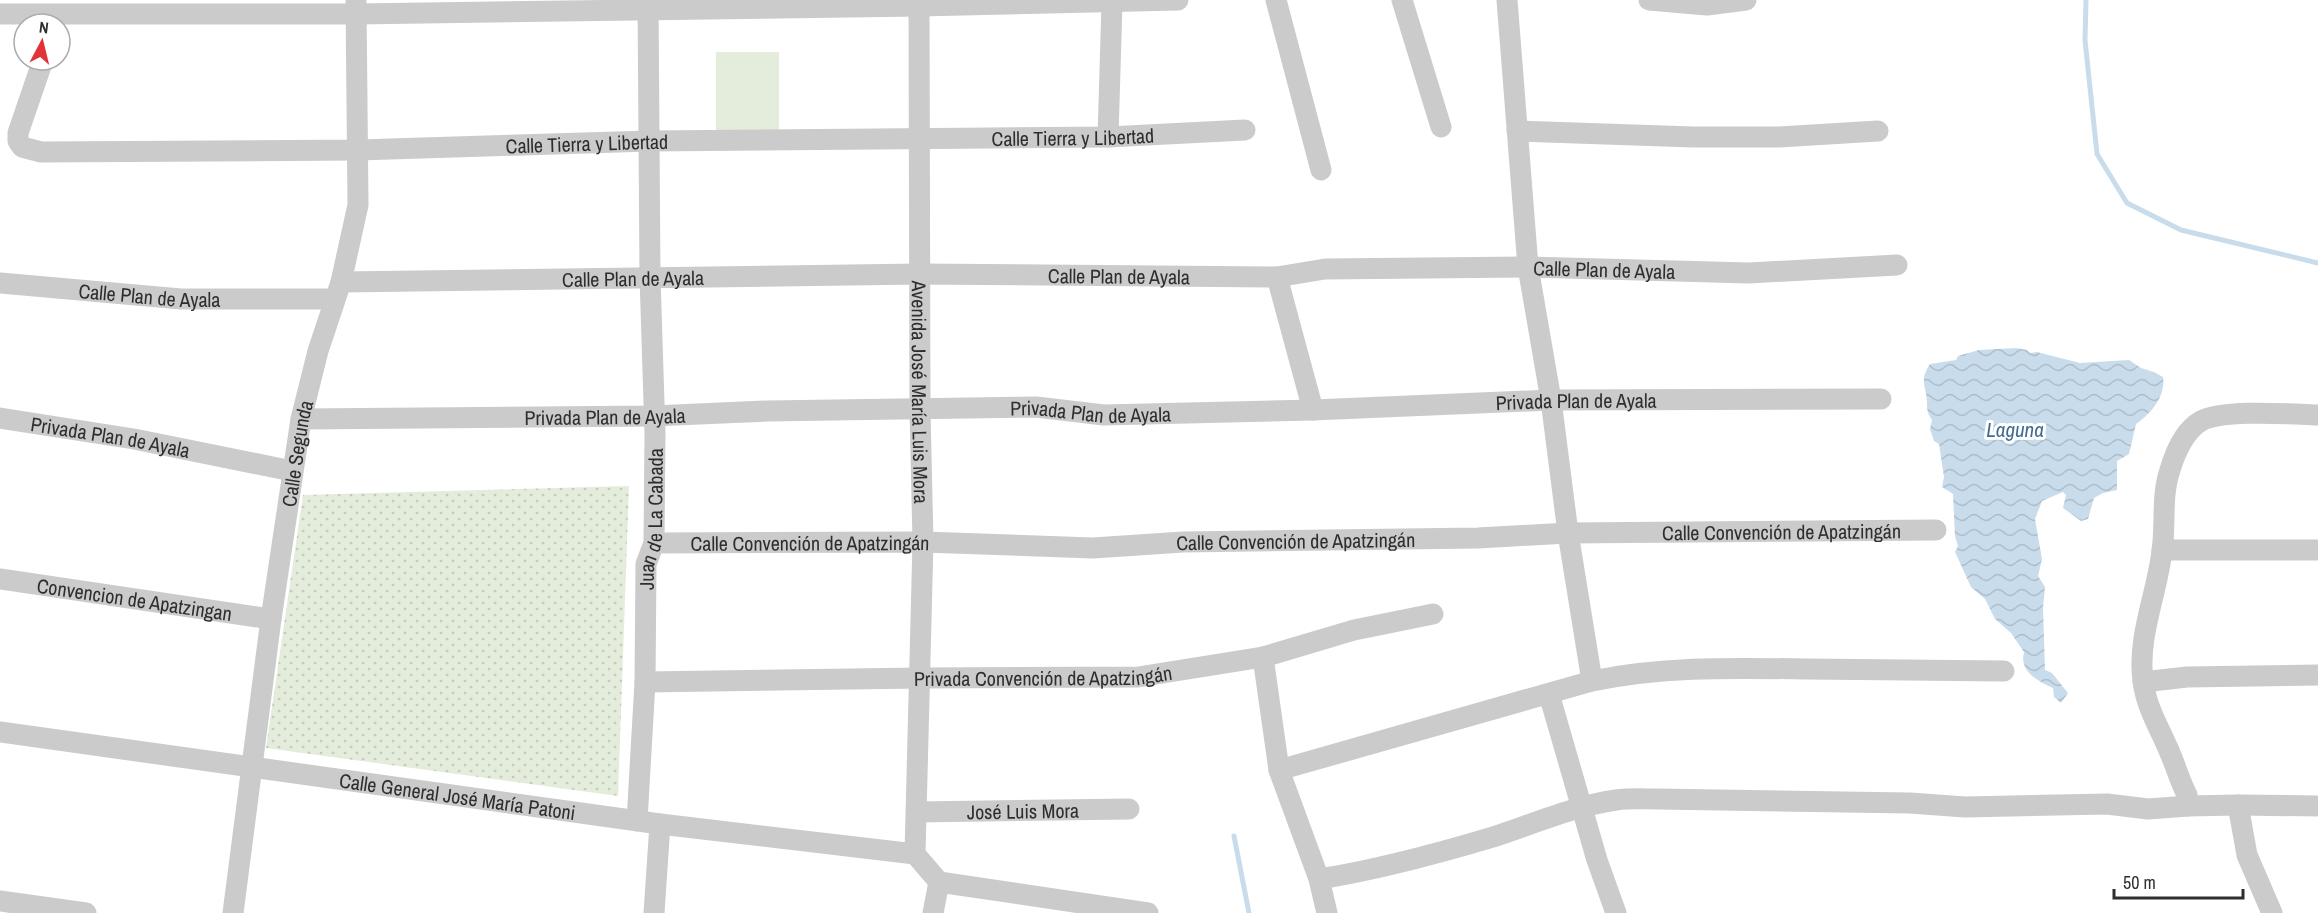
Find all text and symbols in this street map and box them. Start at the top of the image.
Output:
north arrow [12,12,72,72]
text: N [38,16,50,39]
street label: Calle Tierra y Libertad [991,121,1155,152]
street label: Calle Tierra y Libertad [505,127,668,159]
street label: Calle Plan de Ayala [1533,254,1676,284]
street label: Calle Plan de Ayala [1048,262,1190,290]
street label: Calle Plan de Ayala [562,263,704,292]
street label: Calle Plan de Ayala [77,277,220,313]
street label: Avenida José María Luis Mora [906,279,936,504]
street label: Privada Plan de Ayala [1495,386,1657,416]
street label: Privada Plan de Ayala [1010,393,1171,429]
street label: Calle Segunda [275,397,319,509]
street label: Privada Plan de Ayala [524,401,686,431]
street label: Privada Plan de Ayala [29,410,193,464]
water label: Laguna [1986,415,2044,444]
street label: Juan de La Cabada [632,448,668,590]
street label: Calle Convención de Apatzingán [1662,517,1901,546]
street label: Calle Convención de Apatzingán [1175,525,1415,556]
street label: Calle Convención de Apatzingán [690,528,930,556]
street label: Convencion de Apatzingan [35,571,234,627]
street label: Privada Convención de Apatzingán [914,658,1174,692]
street label: Calle General José María Patoni [338,766,577,826]
street label: José Luis Mora [967,796,1079,825]
scale bar [2114,862,2243,900]
text: 50 m [2123,870,2156,895]

